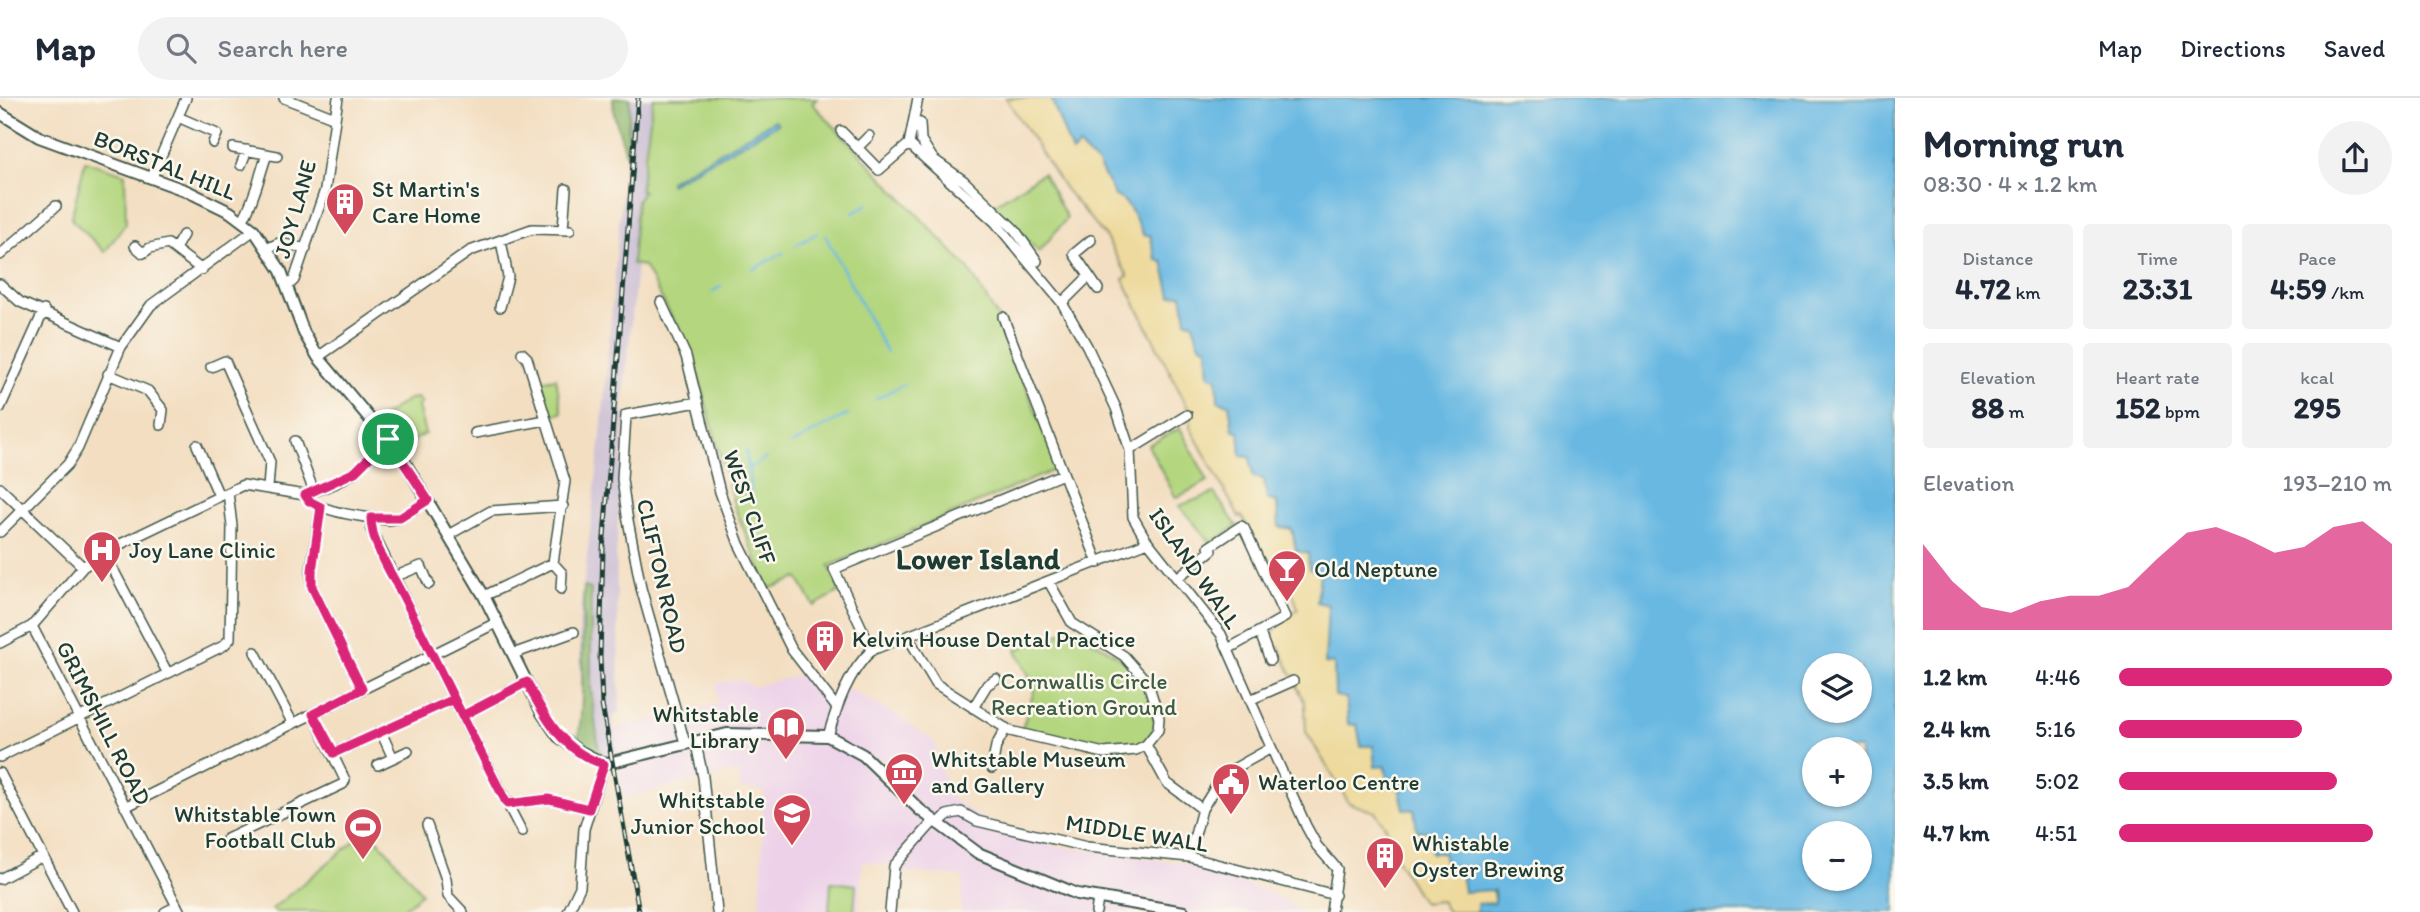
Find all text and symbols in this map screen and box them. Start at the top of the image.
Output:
search box [138,17,628,80]
text: Map [35,29,96,68]
icon: search [162,29,200,67]
text: Search here [218,32,348,64]
text: Map [2098,34,2142,63]
text: Directions [2180,34,2286,63]
text: Saved [2324,34,2385,63]
text: Morning run [1923,121,2124,167]
button: share [2318,121,2392,195]
street label: BORSTAL HILL [90,124,241,206]
street label: JOY LANE [268,156,322,261]
text: 08:30 · 4 × 1.2 km [1923,170,2097,198]
place label: St Martin's Care Home [372,175,481,229]
building icon: St Martin's Care Home [324,181,366,236]
text: Distance [1962,247,2033,270]
text: Time [2137,247,2178,270]
text: Pace [2298,247,2336,270]
text: 4.72 [1955,270,2011,307]
text: 23:31 [2123,270,2192,307]
text: 4:59 [2270,270,2327,307]
text: km [2011,281,2041,304]
text: /km [2327,281,2364,304]
text: Elevation [1960,366,2036,389]
text: Heart rate [2115,366,2200,389]
text: kcal [2300,366,2334,389]
text: 88 [1971,389,2004,426]
text: 152 [2115,389,2160,426]
text: 295 [2294,389,2341,426]
text: m [2004,400,2024,423]
text: bpm [2160,400,2200,423]
pin [358,409,418,469]
icon: arrive [369,420,407,458]
street label: WEST CLIFF [717,446,783,568]
text: Elevation [1923,469,2014,497]
text: 193–210 m [2282,469,2392,497]
street label: CLIFTON ROAD [631,496,693,656]
street label: ISLAND WALL [1143,502,1247,634]
hospital icon: Joy Lane Clinic [81,529,123,584]
place label: Joy Lane Clinic [129,536,276,564]
district label: Lower Island [896,540,1061,577]
bar icon: Old Neptune [1266,548,1308,603]
place label: Old Neptune [1314,555,1438,583]
building icon: Kelvin House Dental Practice [804,618,846,673]
place label: Kelvin House Dental Practice [852,625,1136,653]
street label: GRIMSHILL ROAD [51,636,157,810]
map controls [1802,653,1872,891]
button: layers [1802,653,1872,723]
text: 1.2 km [1923,663,1987,691]
text: 4:46 [2035,663,2080,691]
park label: Cornwallis Circle Recreation Ground [991,667,1177,721]
place label: Whitstable Library [653,700,759,754]
library icon: Whitstable Library [765,706,807,761]
text: 2.4 km [1923,715,1990,743]
text: 5:16 [2035,715,2076,743]
button: + [1802,737,1872,807]
place label: Whitstable Museum and Gallery [931,745,1126,799]
museum icon: Whitstable Museum and Gallery [883,751,925,806]
public building icon: Waterloo Centre [1210,761,1252,816]
text: 3.5 km [1923,767,1989,795]
text: 5:02 [2035,767,2079,795]
place label: Waterloo Centre [1258,768,1420,796]
place label: Whitstable Junior School [631,786,765,840]
school or university icon: Whitstable Junior School [771,792,813,847]
place label: Whitstable Town Football Club [174,800,336,854]
sports icon: Whitstable Town Football Club [342,806,384,861]
street label: MIDDLE WALL [1064,808,1211,858]
text: 4.7 km [1923,819,1989,847]
text: 4:51 [2035,819,2077,847]
button: − [1802,821,1872,891]
place label: Whistable Oyster Brewing [1412,829,1564,883]
building icon: Whistable Oyster Brewing [1364,835,1406,890]

